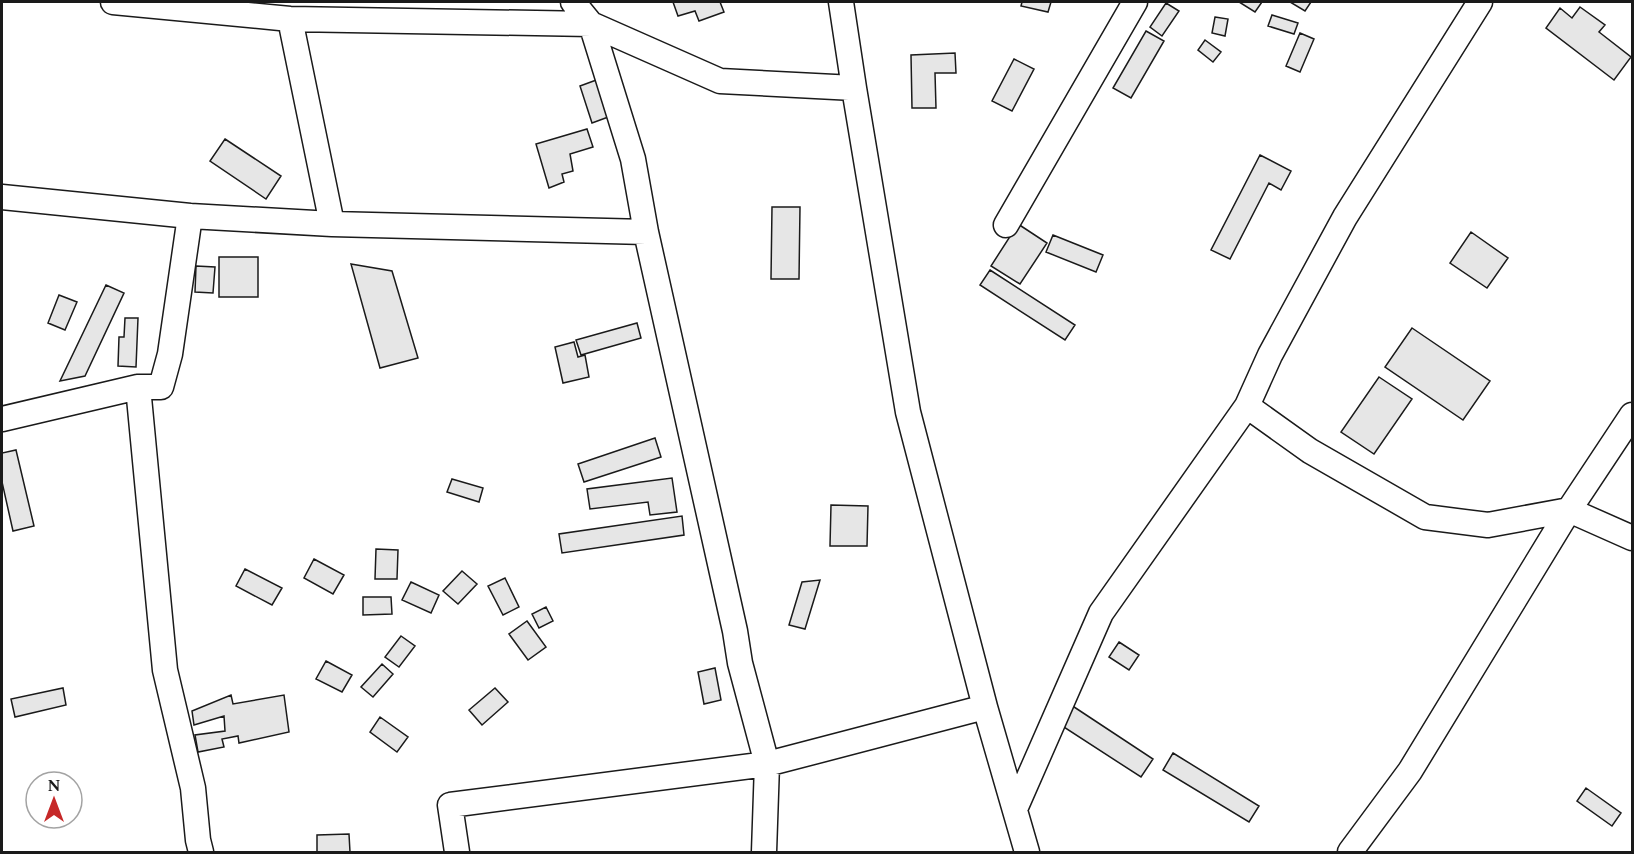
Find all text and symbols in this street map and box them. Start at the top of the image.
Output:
north arrow [24,770,84,830]
text: N [47,774,61,798]

